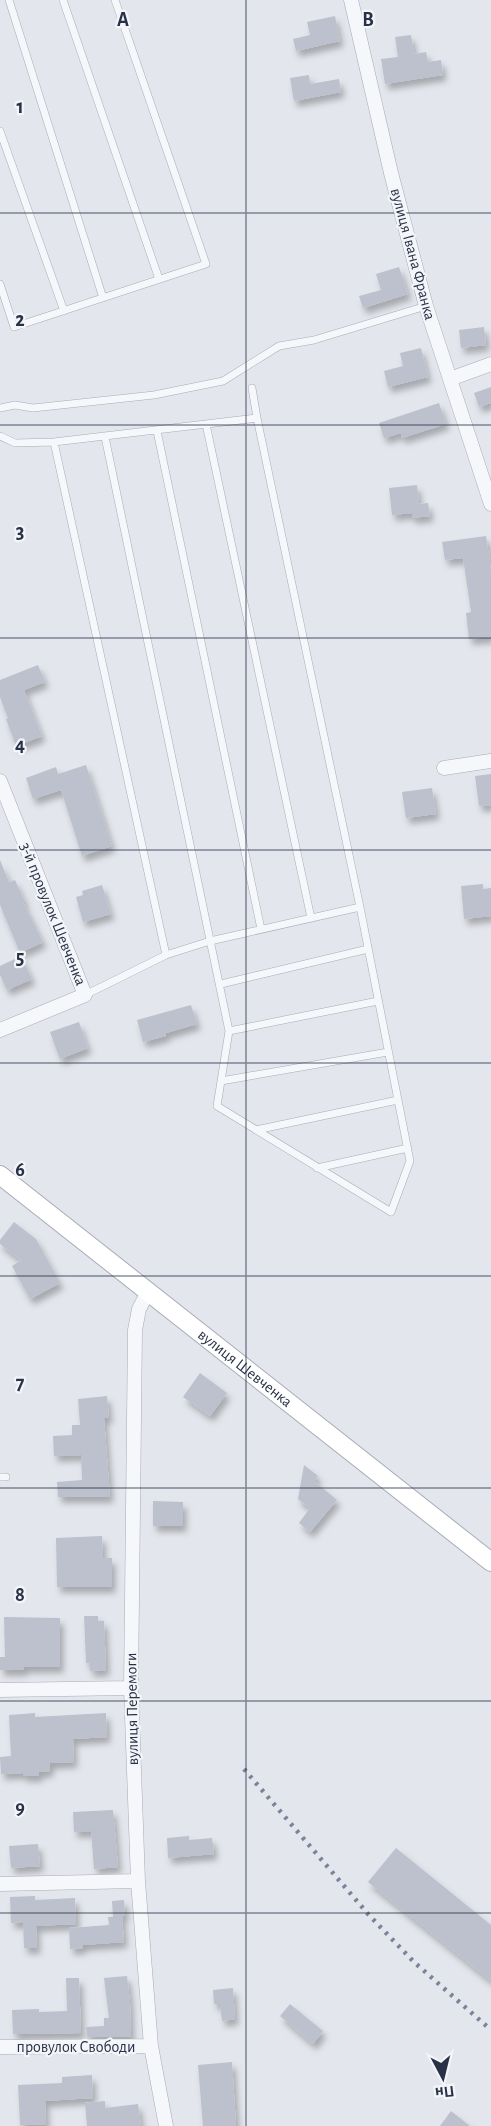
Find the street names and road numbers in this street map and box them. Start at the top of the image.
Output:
street label: вулиця Івана Франка [387,186,438,322]
street label: 3-й провулок Шевченка [16,840,89,988]
street label: вулиця Шевченка [195,1326,295,1410]
street label: вулиця Перемоги [123,1653,142,1765]
street label: провулок Свободи [17,2039,135,2056]

